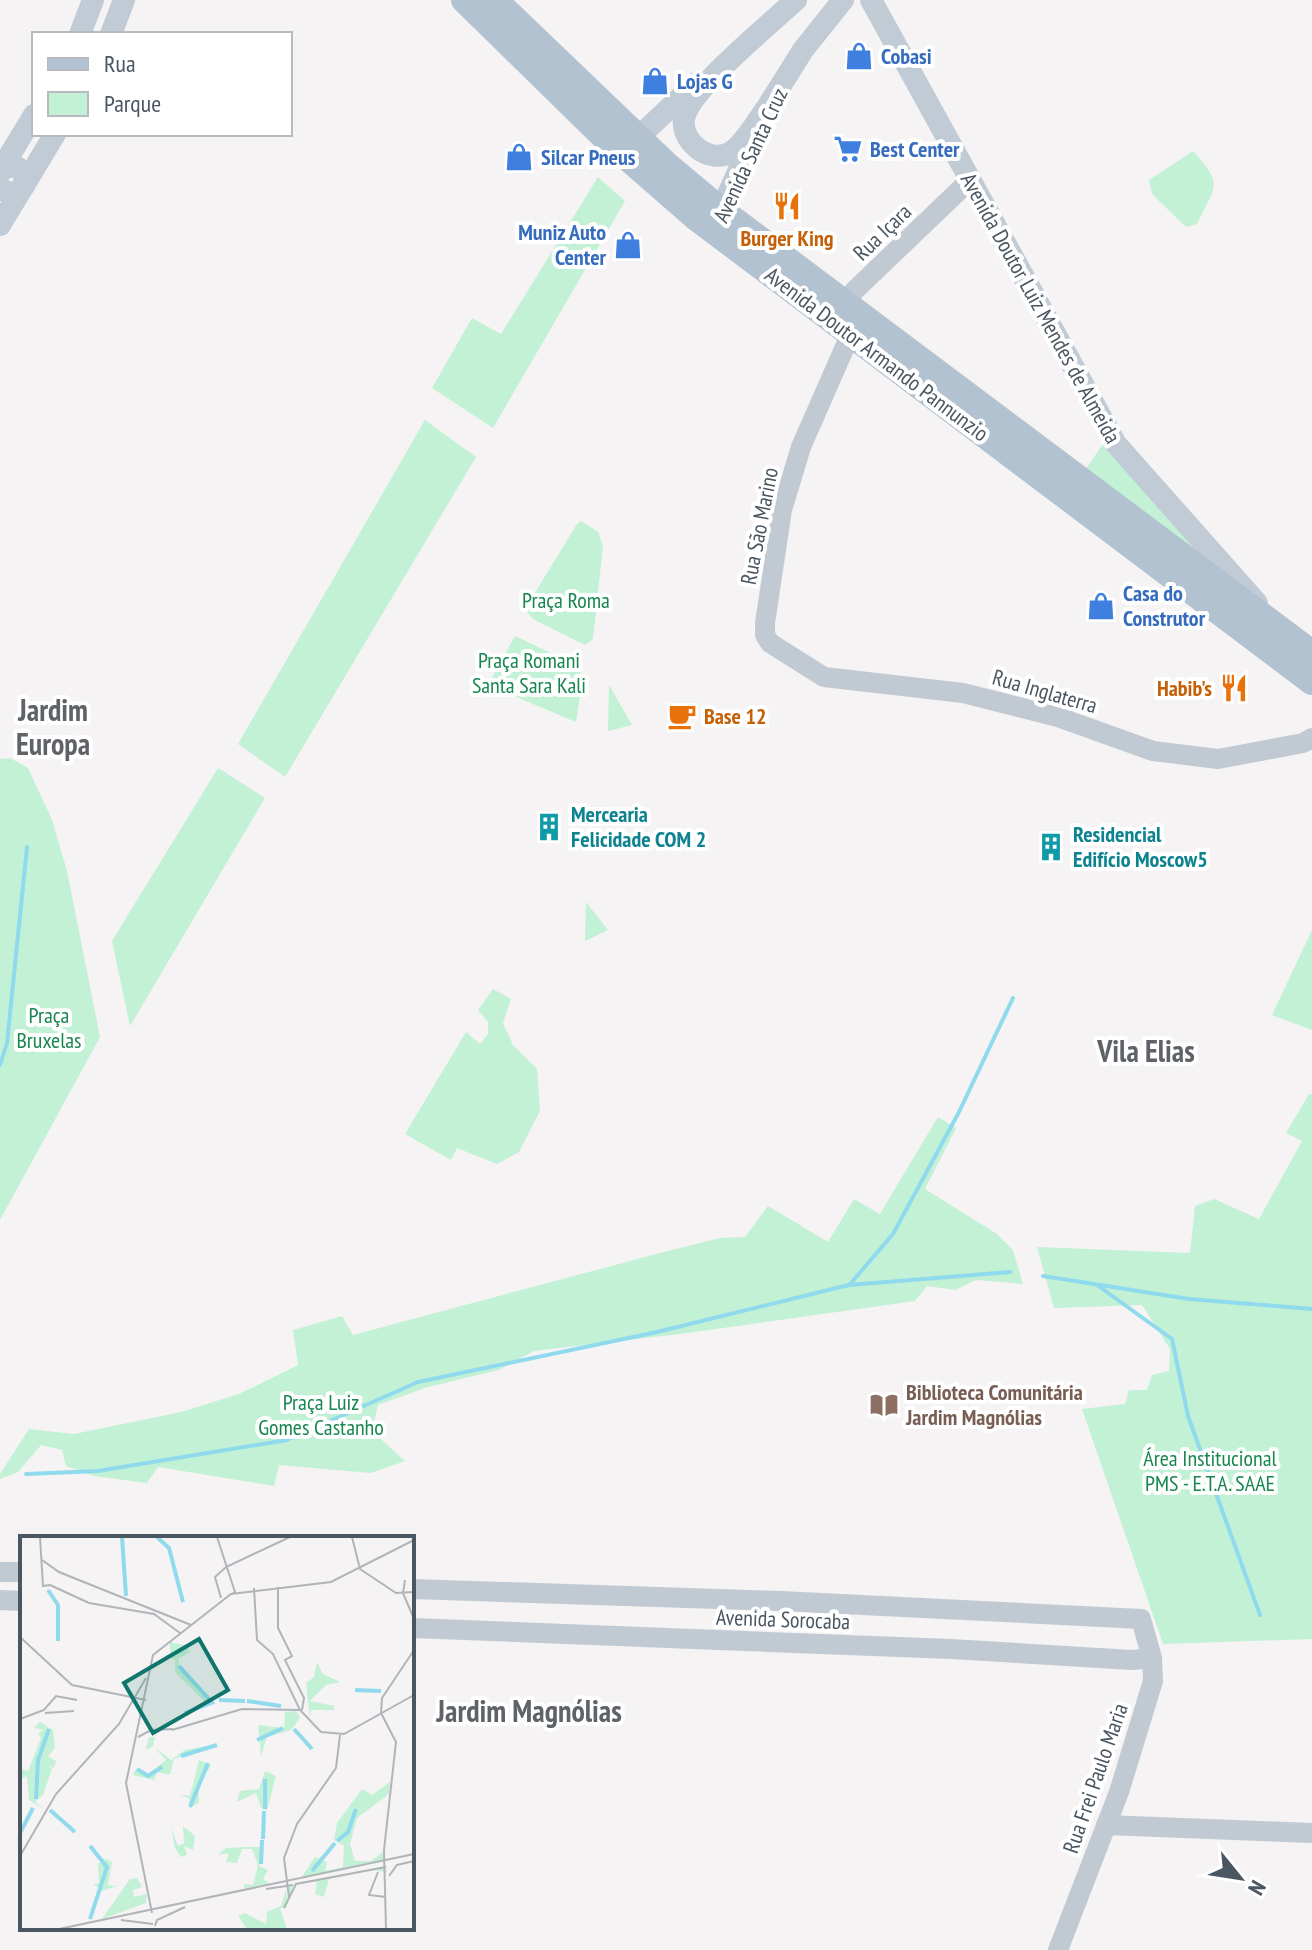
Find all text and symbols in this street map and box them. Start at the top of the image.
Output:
legend [32,32,292,136]
shop icon: Cobasi [844,41,874,71]
place label: Cobasi [881,42,932,70]
text: Rua [104,48,136,79]
shop icon: Lojas G [640,66,670,96]
place label: Lojas G [677,67,733,95]
street label: Avenida Santa Cruz [707,83,793,227]
text: Parque [104,88,161,119]
supermarket icon: Best Center [833,134,863,164]
place label: Best Center [870,135,960,163]
shop icon: Silcar Pneus [504,142,534,172]
place label: Silcar Pneus [541,143,636,171]
street label: Avenida Doutor Luiz Mendes de Almeida [955,168,1127,448]
restaurant icon: Burger King [772,191,802,221]
street label: Rua Içara [847,198,917,266]
place label: Muniz Auto Center [518,218,607,271]
place label: Burger King [740,224,834,252]
shop icon: Muniz Auto Center [613,230,643,260]
street label: Avenida Doutor Armando Pannunzio [760,261,994,447]
street label: Rua São Marino [734,465,784,587]
place label: Casa do Construtor [1123,579,1206,632]
park label: Praça Roma [522,586,610,614]
shop icon: Casa do Construtor [1086,591,1116,621]
park label: Praça Romani Santa Sara Kali [472,646,586,699]
street label: Rua Inglaterra [989,663,1101,719]
restaurant icon: Habib's [1219,673,1249,703]
place label: Habib's [1157,674,1212,702]
district label: Jardim Europa [16,690,90,763]
cafe icon: Base 12 [667,701,697,731]
place label: Base 12 [704,702,767,730]
place label: Mercearia Felicidade COM 2 [571,800,706,853]
building icon: Mercearia Felicidade COM 2 [534,812,564,842]
place label: Residencial Edifício Moscow5 [1073,820,1208,873]
building icon: Residencial Edifício Moscow5 [1036,832,1066,862]
park label: Praça Bruxelas [16,1001,82,1054]
district label: Vila Elias [1096,1031,1195,1070]
place label: Biblioteca Comunitária Jardim Magnólias [905,1378,1083,1431]
park label: Praça Luiz Gomes Castanho [258,1388,384,1441]
library icon: Biblioteca Comunitária Jardim Magnólias [869,1390,899,1420]
park label: Área Institucional PMS - E.T.A. SAAE [1143,1444,1278,1497]
inset map [20,1536,414,1930]
street label: Avenida Sorocaba [715,1603,851,1635]
district label: Jardim Magnólias [435,1691,622,1730]
street label: Rua Frei Paulo Maria [1056,1699,1134,1857]
north arrow [1200,1838,1280,1918]
text: N [1242,1876,1272,1900]

